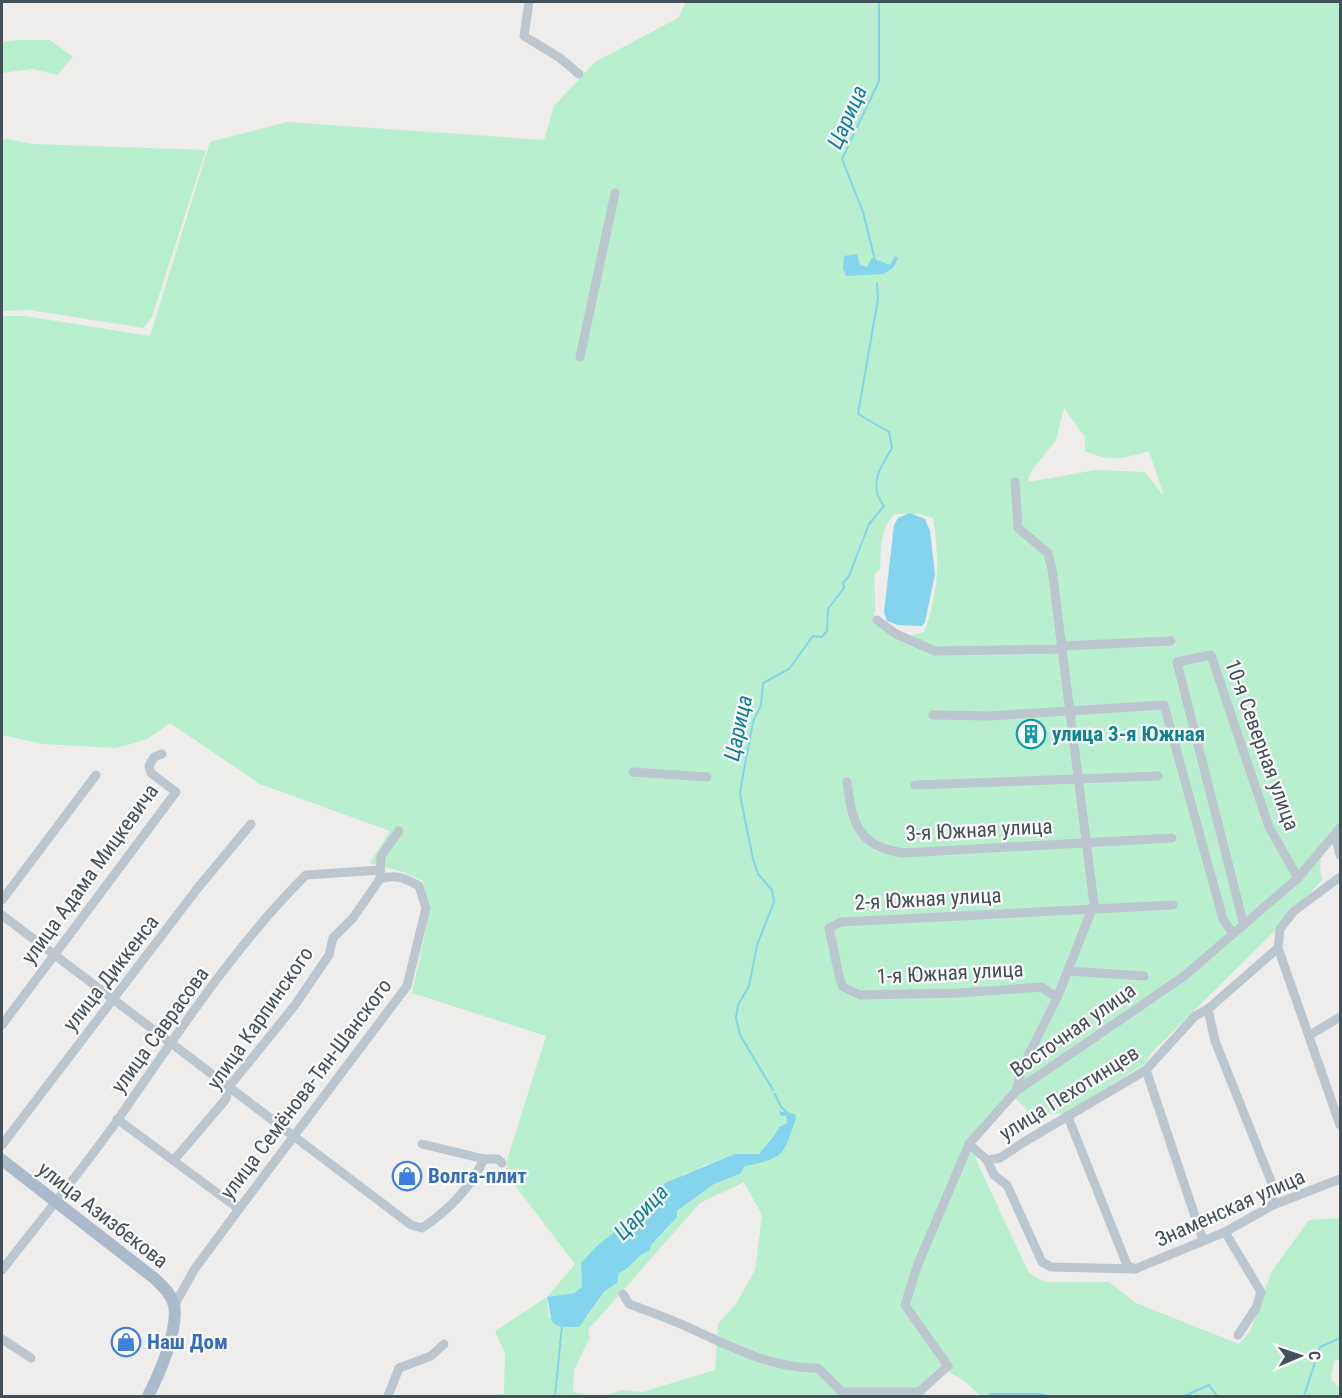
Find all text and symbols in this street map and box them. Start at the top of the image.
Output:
water label: Царица [822,81,872,153]
street label: 10-я Северная улица [1220,656,1304,834]
water label: Царица [719,693,757,763]
building icon: улица 3-я Южная [1015,718,1047,750]
place label: улица 3-я Южная [1052,722,1205,746]
street label: улица Адама Мицкевича [17,779,163,969]
street label: 3-я Южная улица [905,814,1053,846]
street label: 2-я Южная улица [854,883,1002,915]
street label: улица Диккенса [58,910,164,1036]
street label: улица Карпинского [202,942,318,1094]
street label: 1-я Южная улица [876,957,1024,989]
street label: улица Саврасова [106,962,214,1098]
street label: улица Семёнова-Тян-Шанского [215,974,397,1204]
street label: Восточная улица [1006,978,1140,1082]
street label: улица Пехотинцев [995,1041,1143,1145]
street label: улица Азизбекова [33,1157,173,1273]
shop icon: Волга-плит [391,1160,423,1192]
place label: Волга-плит [428,1164,527,1188]
street label: Знаменская улица [1151,1164,1309,1252]
water label: Царица [609,1179,673,1245]
shop icon: Наш Дом [110,1326,142,1358]
north arrow [1270,1326,1330,1386]
place label: Наш Дом [147,1330,228,1354]
text: С [1305,1351,1324,1360]

